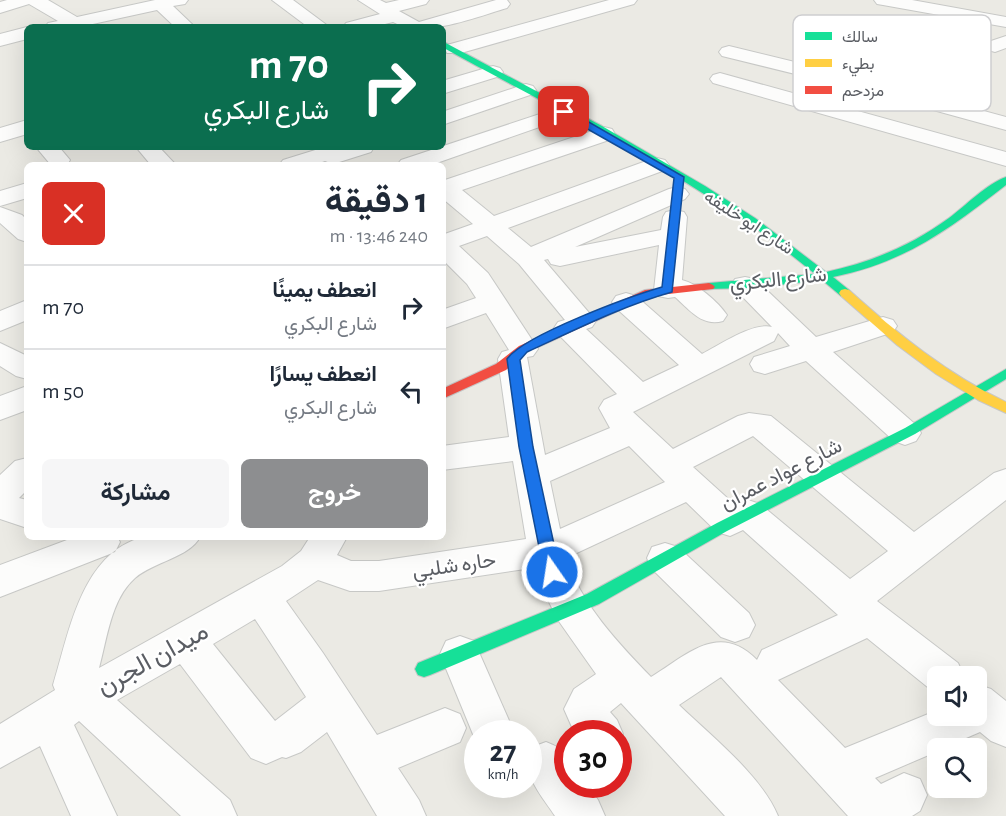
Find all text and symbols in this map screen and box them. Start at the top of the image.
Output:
legend [793,15,991,111]
text: سالك [842,29,878,45]
text: 70 m [249,44,329,86]
icon: right [350,48,428,126]
text: بطيء [842,56,874,77]
text: مزدحم [842,83,884,101]
pin [538,86,589,137]
icon: arrive [547,95,580,128]
text: شارع البكري [204,97,329,124]
button: close [42,182,105,245]
text: 1 دقيقة [325,183,428,219]
street label: شارع ابو خليفه [700,187,796,260]
text: 240 m · 13:46 [330,226,428,246]
street label: شارع البكري [728,264,828,301]
text: انعطف يمينًا [272,279,377,301]
icon: right [395,291,428,324]
text: 70 m [42,296,84,318]
text: شارع البكري [284,314,377,334]
text: انعطف يسارًا [270,363,377,385]
icon: left [395,375,428,408]
text: 50 m [42,380,84,402]
text: شارع البكري [284,398,377,418]
street label: شارع عواد عمران [717,435,847,517]
button: مشاركة [42,459,229,528]
button: خروج [241,459,428,528]
position arrow [520,540,584,604]
street label: حاره شلبي [411,549,498,588]
street label: ميدان الجرن [92,618,214,702]
map controls [927,666,987,798]
button: sound [927,666,987,726]
speed limit sign: 30 [554,720,632,798]
text: 27 [489,737,517,767]
button: search [927,738,987,798]
text: km/h [488,767,518,782]

